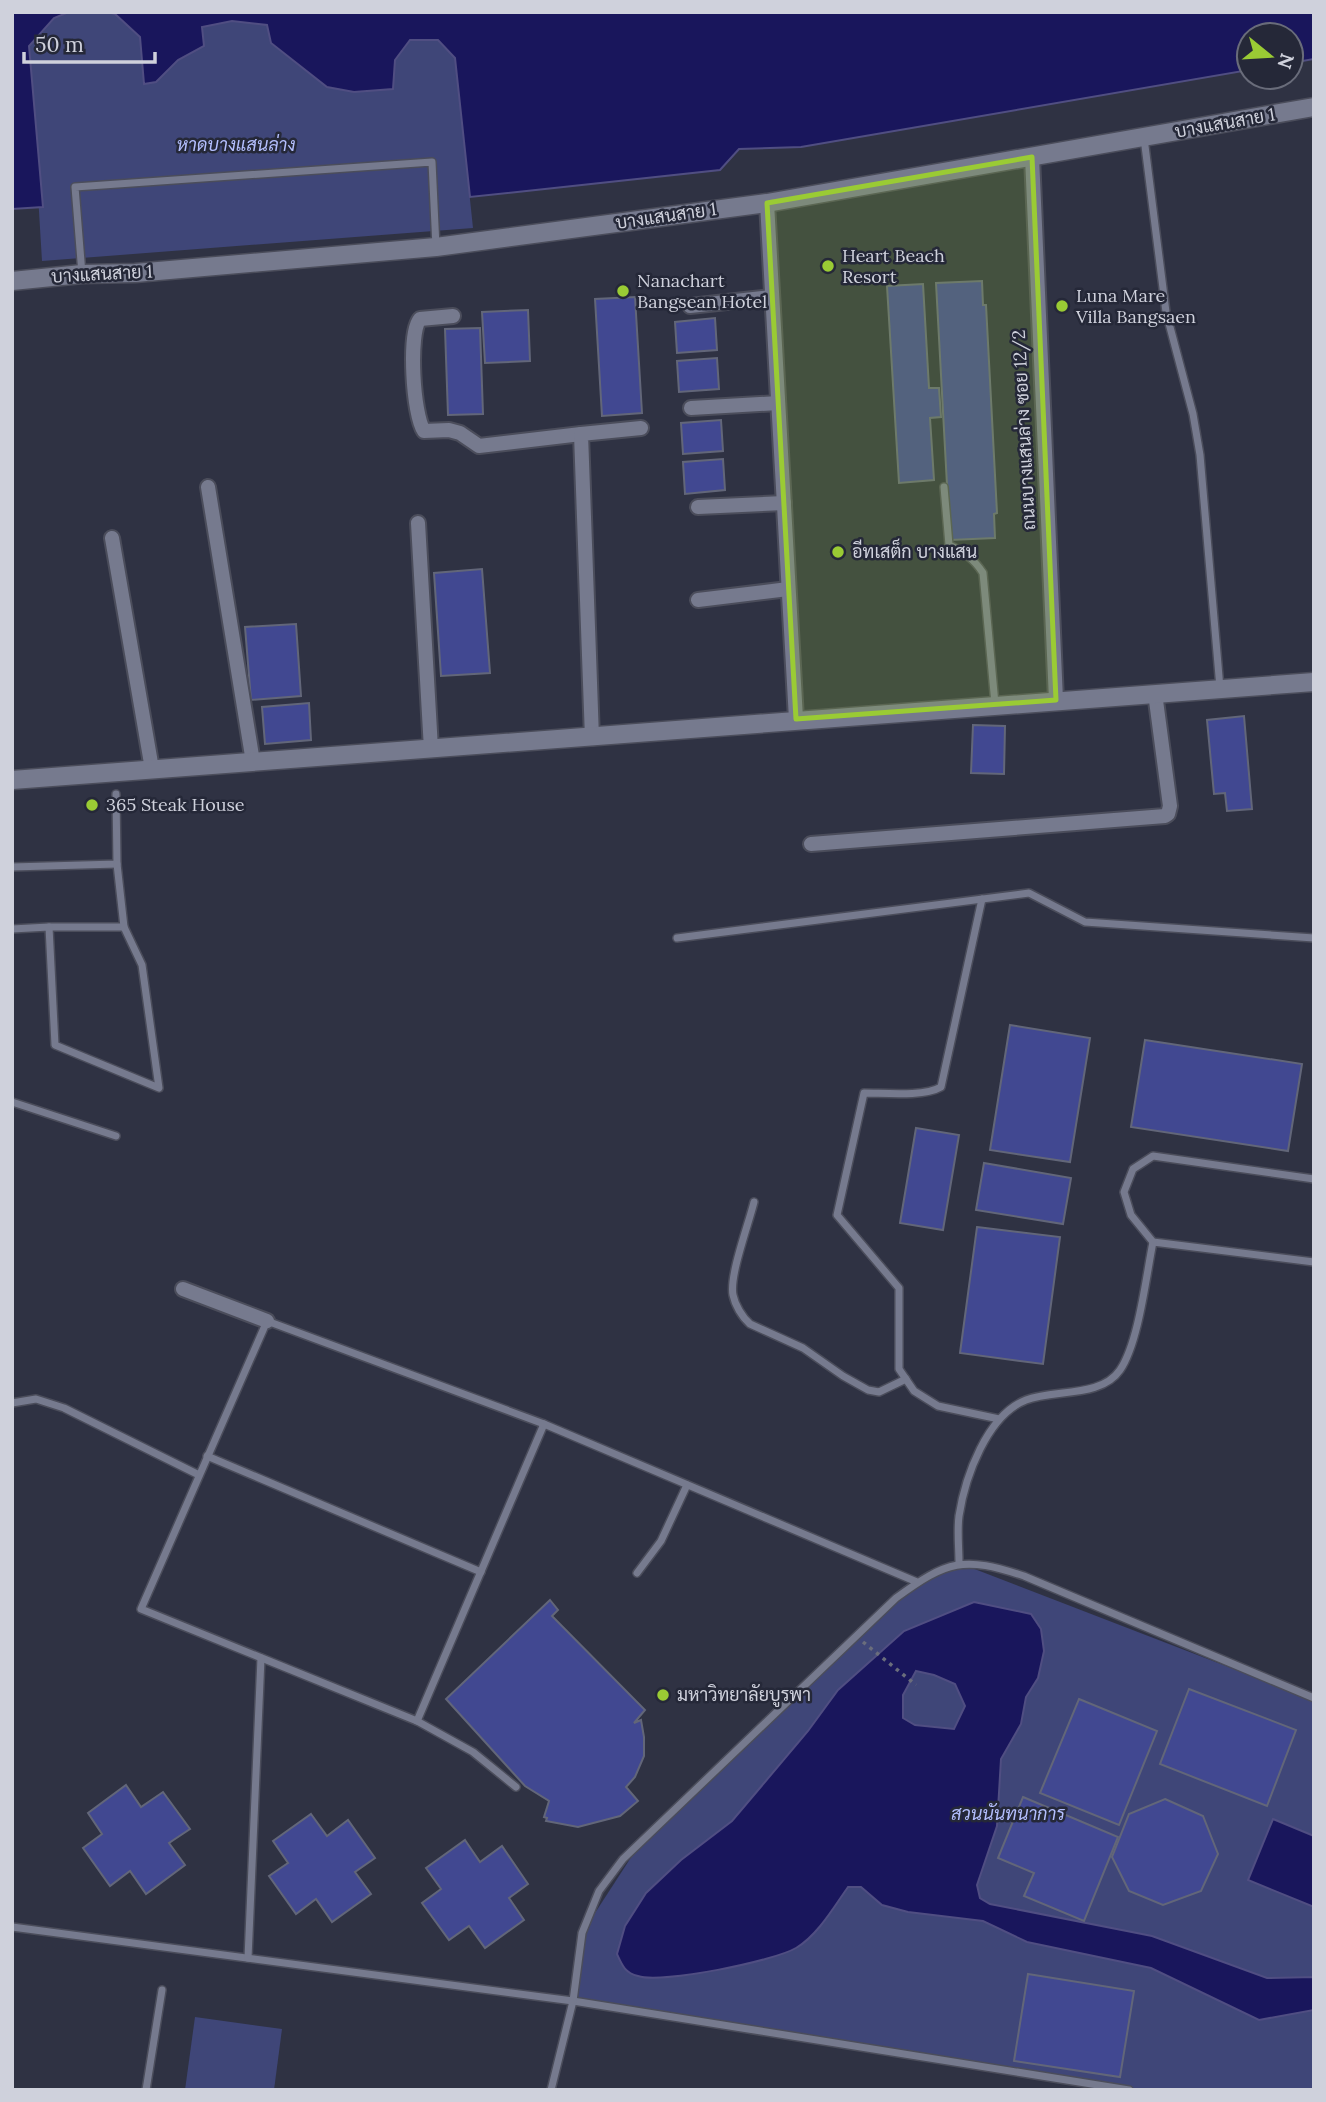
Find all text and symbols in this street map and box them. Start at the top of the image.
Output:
scale bar [24,21,156,65]
north arrow [1235,21,1305,91]
text: 50 m [35,31,84,58]
text: N [1272,51,1300,72]
street label: บางแสนสาย 1 [1173,102,1277,143]
park label: หาดบางแสนล่าง [176,133,296,156]
street label: บางแสนสาย 1 [614,197,718,234]
place label: Heart Beach Resort [842,244,945,288]
marker: Heart Beach Resort [820,258,836,274]
street label: บางแสนสาย 1 [51,259,153,288]
place label: Nanachart Bangsean Hotel [637,269,767,313]
marker: Nanachart Bangsean Hotel [615,283,631,299]
place label: Luna Mare Villa Bangsaen [1075,284,1196,328]
marker: Luna Mare Villa Bangsaen [1054,298,1070,314]
street label: ถนนบางแสนล่าง ซอย 12/2 [1007,329,1040,531]
place label: อีทเสต็ก บางแสน [852,538,977,563]
marker: อีทเสต็ก บางแสน [830,544,846,560]
place label: 365 Steak House [106,793,245,816]
marker: 365 Steak House [84,797,100,813]
place label: มหาวิทยาลัยบูรพา [677,1683,811,1708]
marker: มหาวิทยาลัยบูรพา [655,1687,671,1703]
park label: สวนนันทนาการ [951,1802,1066,1825]

